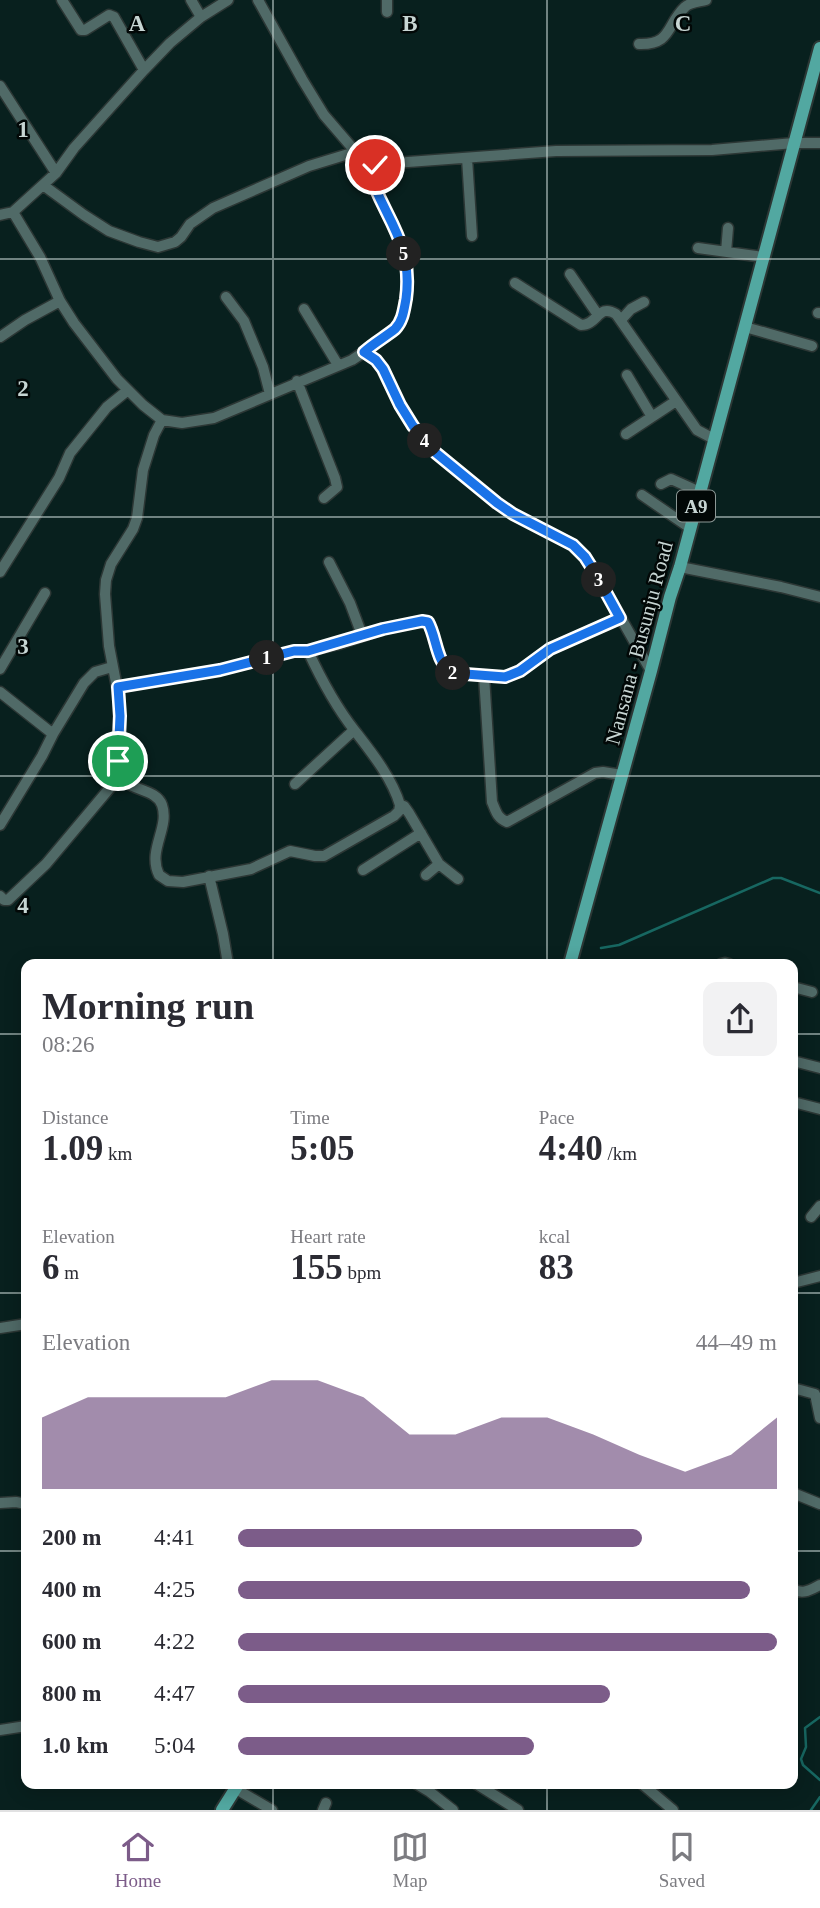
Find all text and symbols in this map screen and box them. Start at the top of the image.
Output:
text: A [129,11,146,36]
text: B [402,11,418,36]
text: C [675,11,691,36]
text: 1 [17,117,29,142]
pin [345,135,405,195]
icon: check [356,146,394,184]
pin: 5 [386,236,422,272]
text: 5 [399,243,408,264]
text: 2 [17,376,29,401]
pin: 4 [408,424,442,458]
text: 4 [420,430,429,451]
road number: A9 [677,491,715,522]
street label: Nansana - Busunju Road [600,538,678,747]
pin: 3 [582,562,616,598]
text: 3 [594,569,603,590]
text: 3 [17,634,29,659]
pin: 1 [250,640,284,676]
text: 1 [262,647,271,668]
pin: 2 [435,656,470,690]
text: 2 [448,662,457,683]
pin [88,731,148,791]
icon: arrive [99,742,137,780]
text: 4 [17,893,29,918]
button: share [703,982,777,1056]
text: Morning run [42,985,254,1027]
text: 08:26 [42,1032,94,1057]
text: Distance [42,1107,108,1128]
text: Time [290,1107,330,1128]
text: Pace [539,1107,575,1128]
text: 1.09 [42,1129,103,1168]
text: 5:05 [290,1129,354,1168]
text: 4:40 [539,1129,603,1168]
text: km [103,1143,132,1164]
text: /km [603,1143,637,1164]
text: Elevation [42,1226,115,1247]
text: Heart rate [290,1226,366,1247]
text: kcal [539,1226,570,1247]
text: 6 [42,1248,60,1287]
text: 155 [290,1248,343,1287]
text: 83 [539,1248,574,1287]
text: m [60,1262,79,1283]
text: bpm [343,1262,381,1283]
text: Elevation [42,1330,130,1355]
text: 44–49 m [696,1330,777,1355]
text: 200 m [42,1525,101,1550]
text: 4:41 [154,1525,195,1550]
text: 400 m [42,1577,101,1602]
text: 4:25 [154,1577,195,1602]
text: 600 m [42,1629,101,1654]
text: 4:22 [154,1629,195,1654]
text: 800 m [42,1681,101,1706]
text: 4:47 [154,1681,195,1706]
text: 1.0 km [42,1733,108,1758]
text: 5:04 [154,1733,195,1758]
tab: Home [115,1828,161,1892]
tab: Map [391,1828,429,1892]
tab: Saved [659,1828,705,1892]

